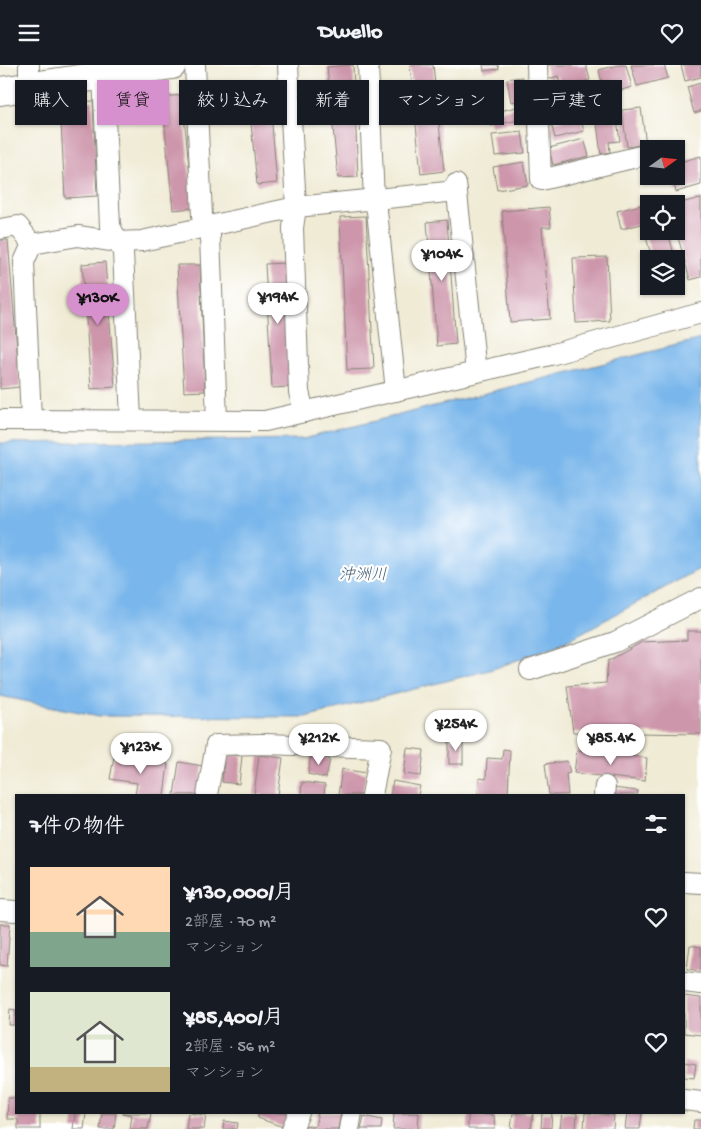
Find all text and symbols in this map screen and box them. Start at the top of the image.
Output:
icon: menu [15,19,43,47]
icon: heart [658,19,686,47]
text: Dwello [319,20,382,46]
chip: 購入 [15,80,87,125]
chip: 賃貸 [97,80,169,125]
chip: 絞り込み [179,80,287,125]
chip: 新着 [297,80,369,125]
chip: マンション [379,80,504,125]
chip: 一戸建て [514,80,622,125]
north arrow [640,140,685,185]
map controls [640,140,685,295]
button: locate [640,195,685,240]
pin: ¥104K [407,239,477,282]
text: ¥104K [422,246,462,265]
button: layers [640,250,685,295]
pin: ¥130K [63,283,133,326]
pin: ¥194K [243,283,313,325]
text: ¥194K [259,289,297,308]
text: ¥130K [78,290,118,309]
water label: 沖洲川 [339,566,387,586]
pin: ¥254K [421,709,491,752]
text: ¥254K [436,716,476,735]
pin: ¥212K [284,723,354,766]
pin: ¥85.4K [570,723,652,766]
text: ¥212K [300,730,338,749]
text: ¥85.4K [588,730,634,749]
pin: ¥123K [106,733,176,775]
text: ¥123K [122,739,160,758]
icon: filters [642,810,670,838]
text: 7件の物件 [30,816,125,841]
text: ¥130,000/月 [185,882,294,907]
icon: home [70,887,130,947]
icon: heart [642,903,670,931]
text: 2部屋 · 70 m² [185,914,276,933]
text: マンション [185,940,264,959]
text: ¥85,400/月 [185,1007,284,1032]
icon: home [70,1012,130,1072]
icon: heart [642,1028,670,1056]
text: 2部屋 · 56 m² [185,1039,275,1058]
text: マンション [185,1065,264,1084]

